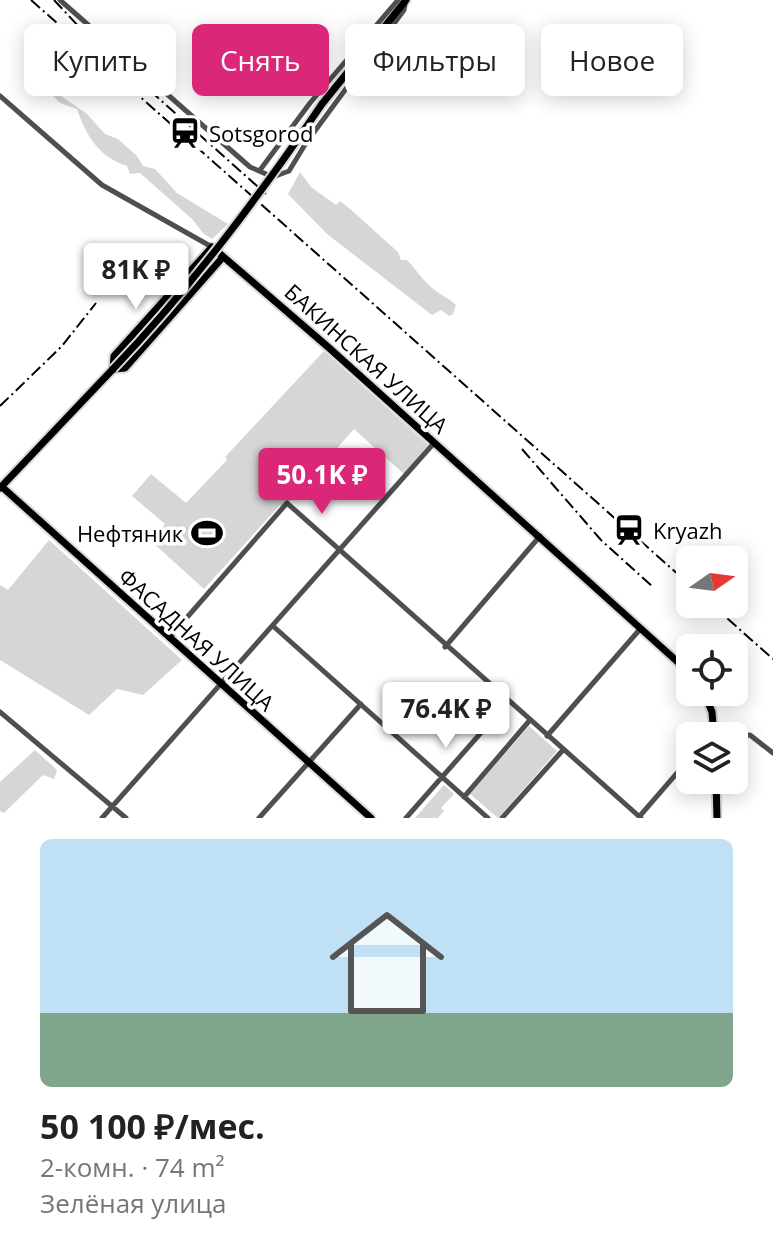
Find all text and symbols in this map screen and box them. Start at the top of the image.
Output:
chip: Купить [24,24,176,96]
chip: Снять [192,24,329,96]
chip: Фильтры [345,24,525,96]
chip: Новое [541,24,683,96]
station icon: Sotsgorod [168,116,202,150]
place label: Sotsgorod [209,118,314,148]
pin: 81K ₽ [80,243,192,311]
text: 81K ₽ [102,251,170,287]
street label: БАКИНСКАЯ УЛИЦА [279,276,455,440]
pin: 50.1K ₽ [248,448,396,516]
text: 50.1K ₽ [276,456,368,492]
station icon: Kryazh [612,513,646,547]
place label: Kryazh [653,515,723,545]
sports icon: Нефтяник [190,516,224,550]
place label: Нефтяник [77,518,184,548]
north arrow [676,546,748,618]
map controls [676,546,748,794]
street label: ФАСАДНАЯ УЛИЦА [113,561,281,717]
button: locate [676,634,748,706]
pin: 76.4K ₽ [372,682,520,750]
text: 76.4K ₽ [400,690,492,726]
button: layers [676,722,748,794]
icon: home [315,891,459,1035]
text: 50 100 ₽/мес. [40,1103,265,1149]
text: 2-комн. · 74 m² [40,1149,225,1185]
text: Зелёная улица [40,1185,226,1221]

